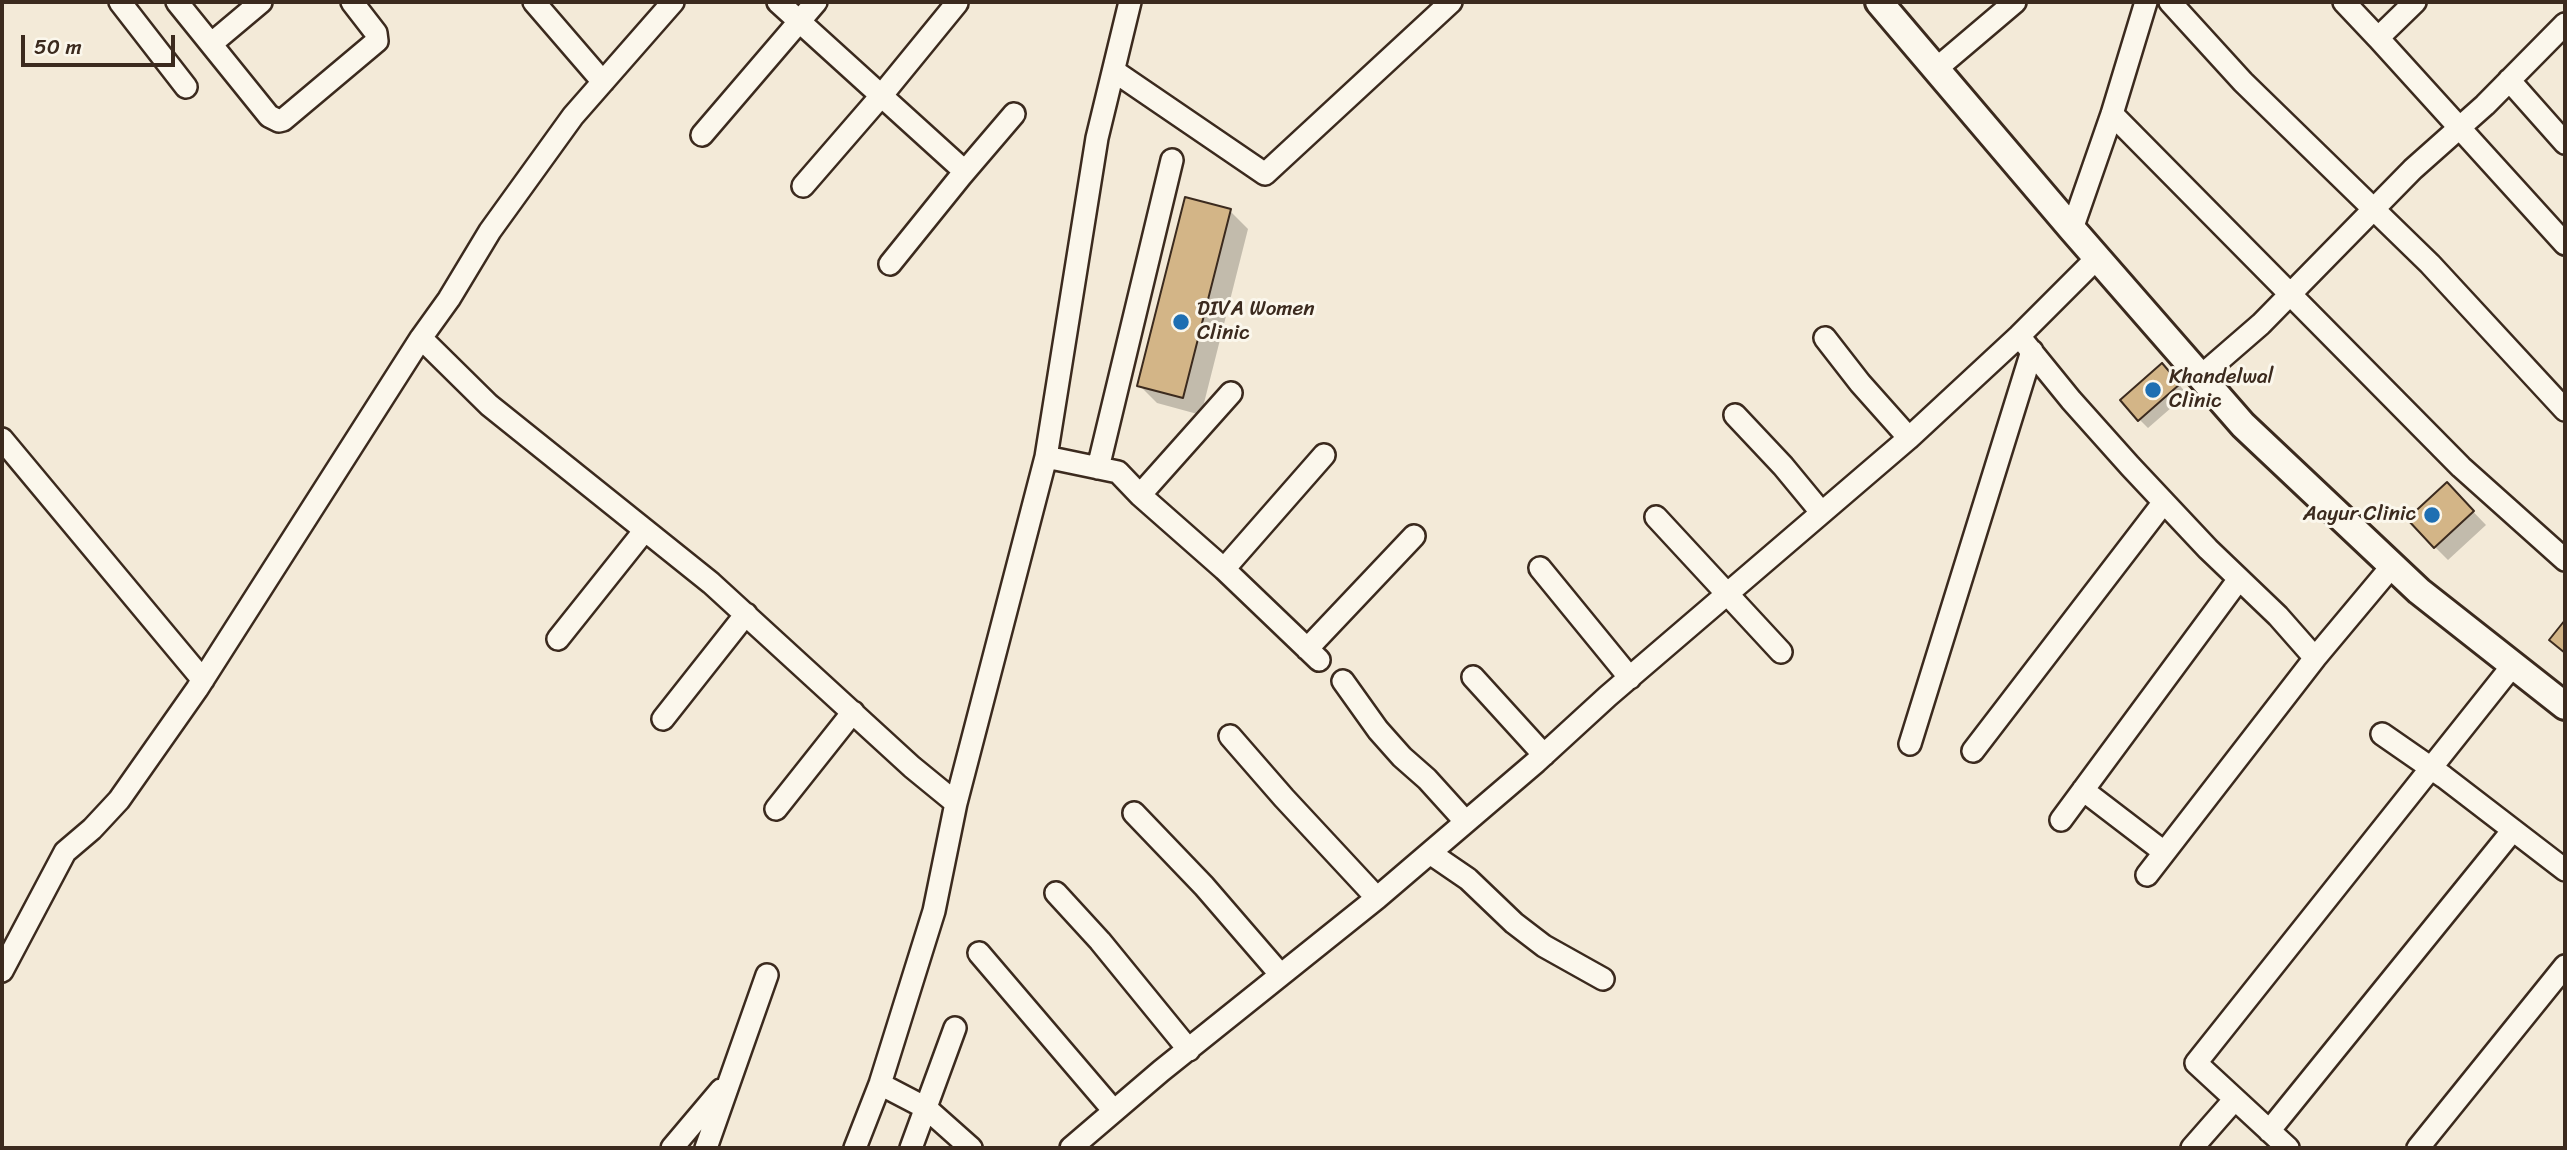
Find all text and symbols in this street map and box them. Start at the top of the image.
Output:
scale bar [24,21,178,65]
text: 50 m [34,28,82,66]
place label: DIVA Women Clinic [1197,297,1315,347]
marker: DIVA Women Clinic [1171,312,1191,332]
place label: Khandelwal Clinic [2169,365,2274,415]
marker: Khandelwal Clinic [2143,380,2163,400]
place label: Aayur Clinic [2303,502,2416,528]
marker: Aayur Clinic [2422,505,2442,525]

